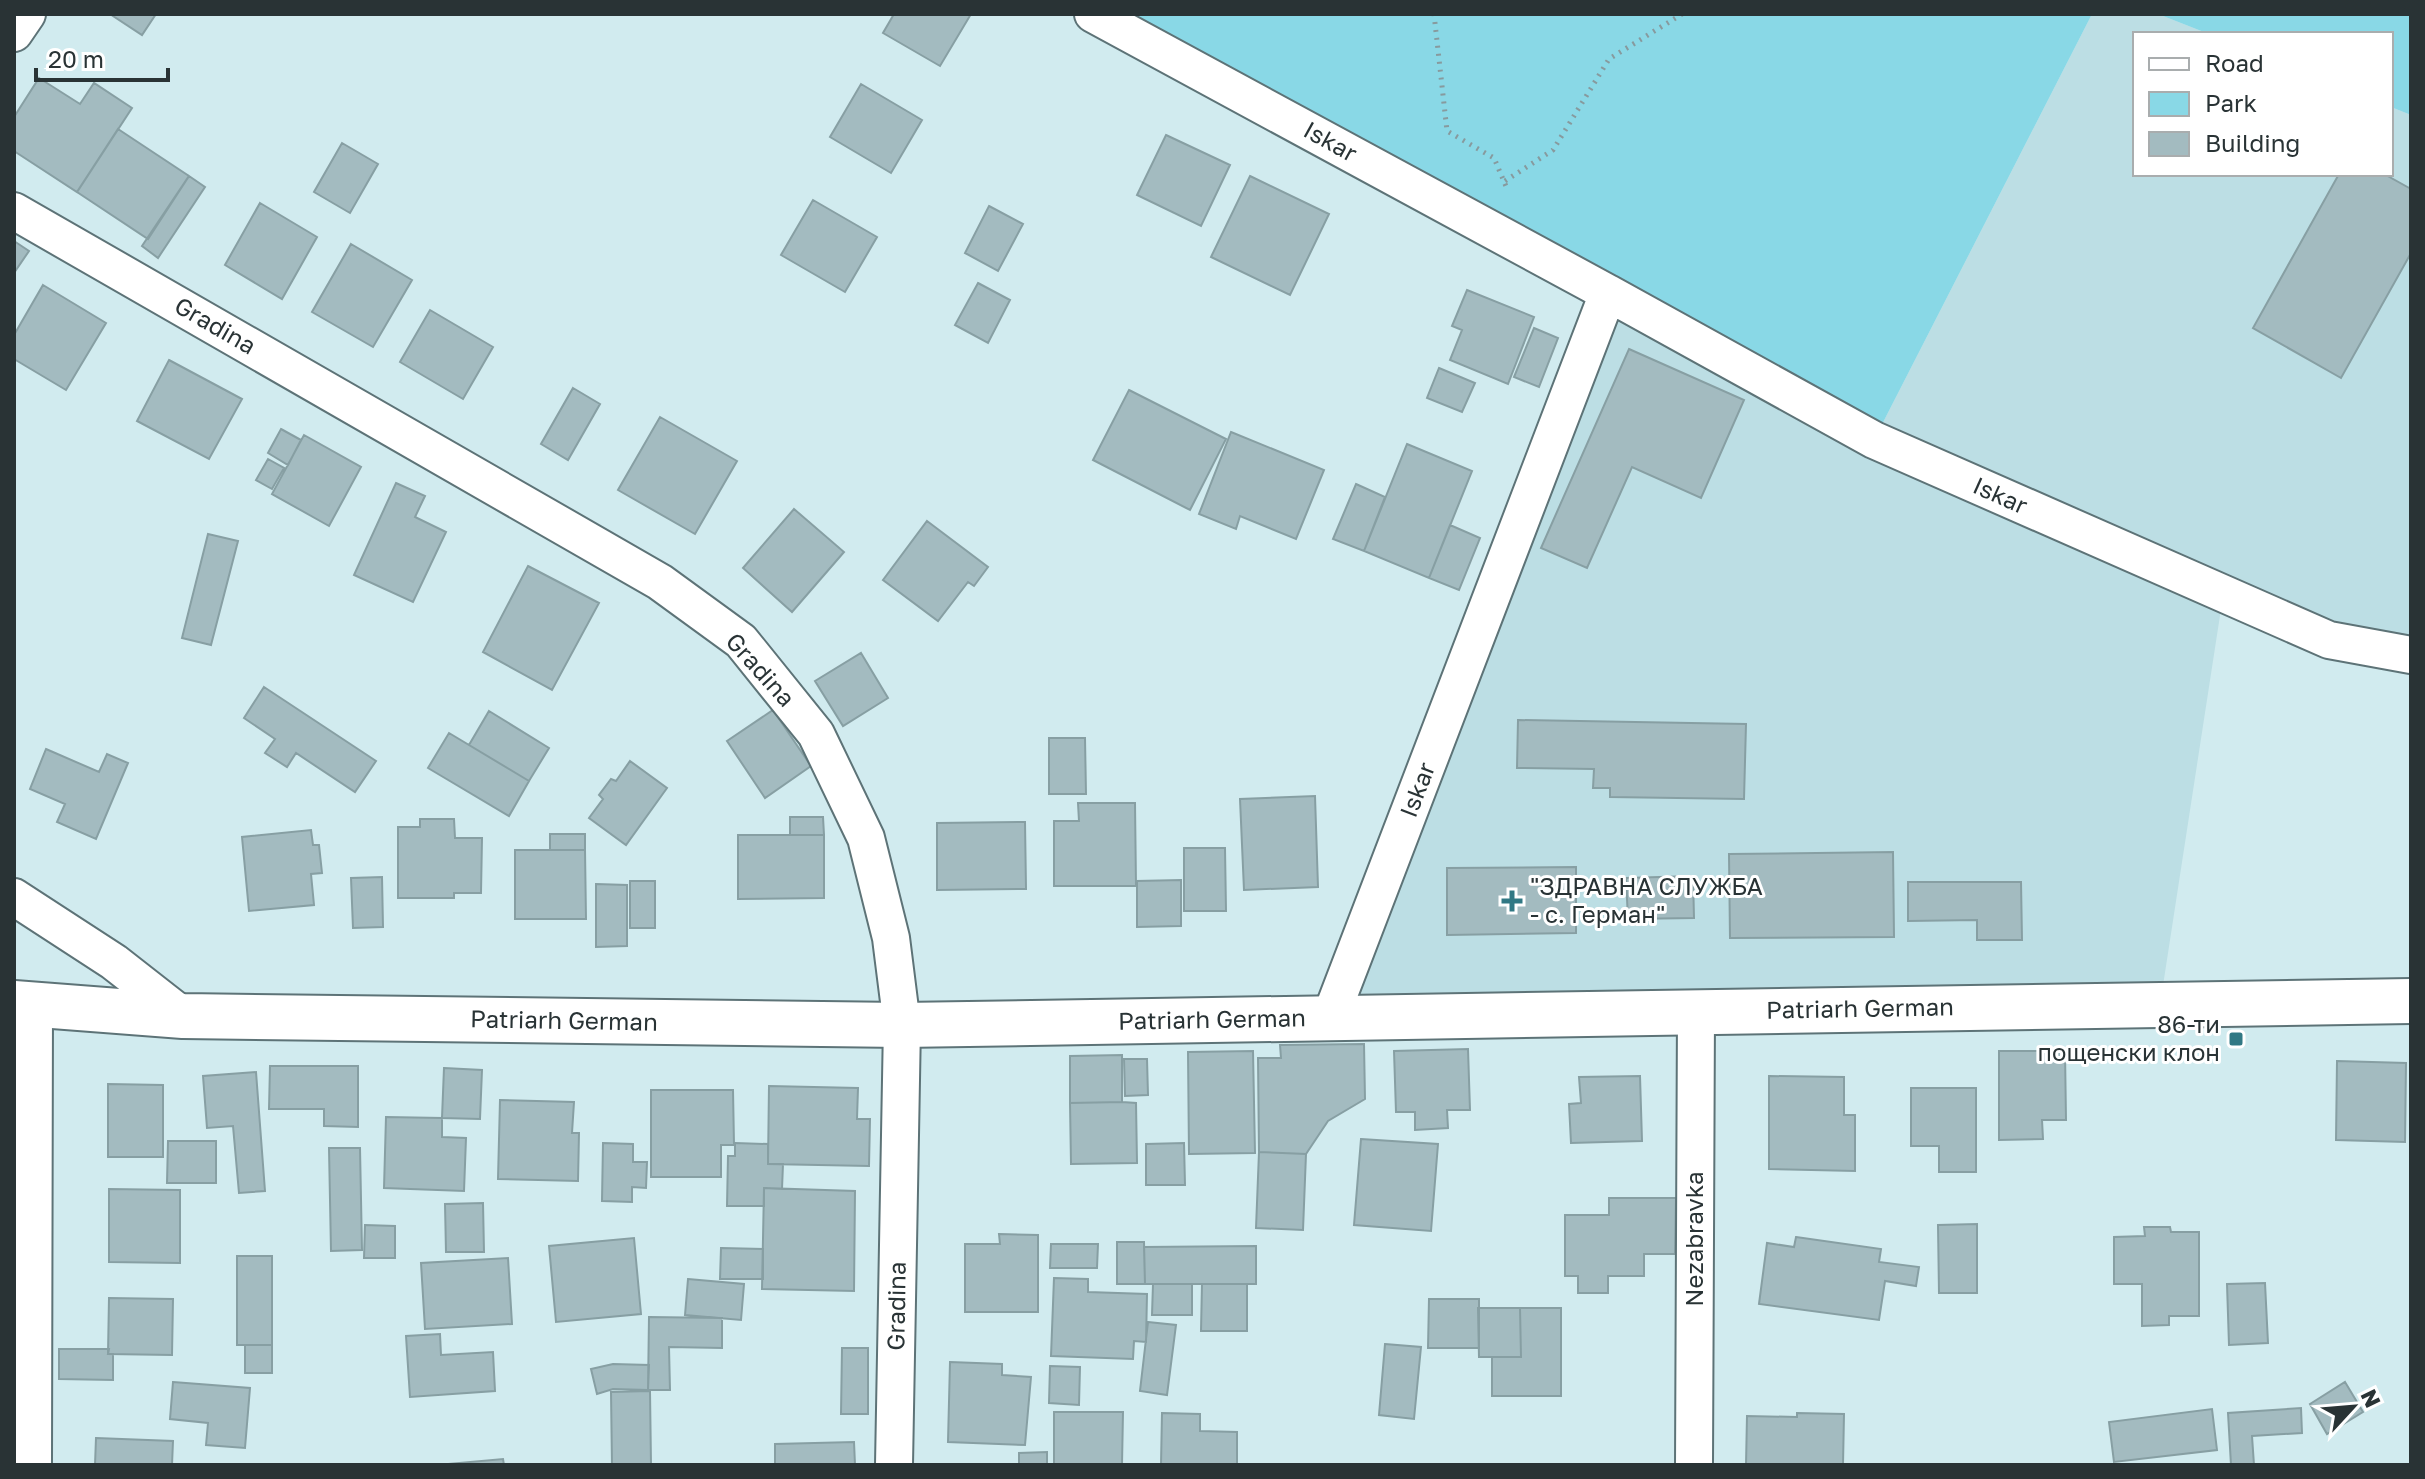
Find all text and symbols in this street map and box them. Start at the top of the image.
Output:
scale bar [36,32,168,82]
legend [2133,32,2393,176]
text: 20 m [48,44,104,73]
text: Road [2205,48,2264,77]
text: Park [2205,88,2257,117]
street label: Iskar [1299,114,1362,167]
text: Building [2205,128,2300,157]
street label: Gradina [170,290,262,360]
street label: Iskar [1969,470,2032,519]
street label: Gradina [721,626,802,712]
street label: Iskar [1393,758,1440,821]
place label: "ЗДРАВНА СЛУЖБА - с. Герман" [1530,871,1763,928]
marker: "ЗДРАВНА СЛУЖБА - с. Герман" [1501,890,1523,912]
street label: Patriarh German [1766,991,1954,1024]
street label: Patriarh German [1118,1002,1306,1035]
street label: Patriarh German [470,1003,658,1036]
place label: 86-ти пощенски клон [2038,1009,2220,1066]
marker: 86-ти пощенски клон [2227,1030,2245,1048]
street label: Nezabravka [1679,1171,1708,1307]
street label: Gradina [880,1261,911,1351]
north arrow [2313,1367,2393,1447]
text: N [2356,1385,2387,1411]

